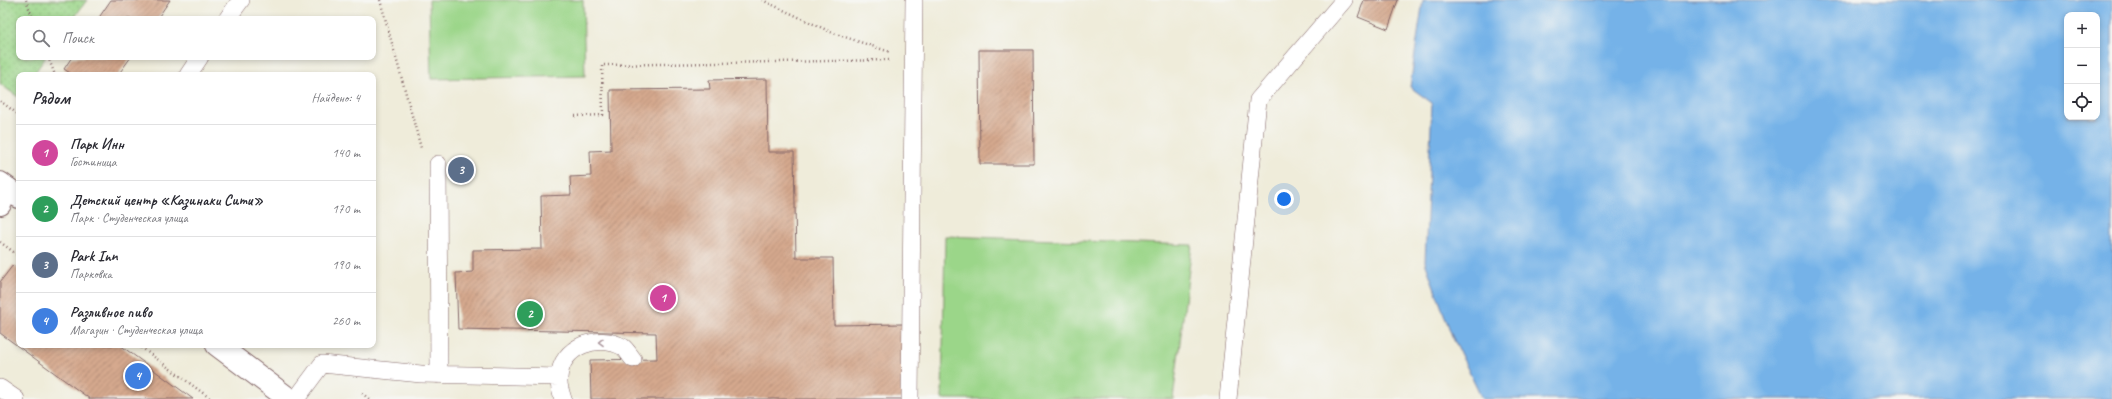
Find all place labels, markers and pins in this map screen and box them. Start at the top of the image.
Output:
pin: 3 [448,155,474,185]
pin: 1 [650,283,676,313]
pin: 2 [517,299,543,329]
pin: 4 [125,361,151,391]

